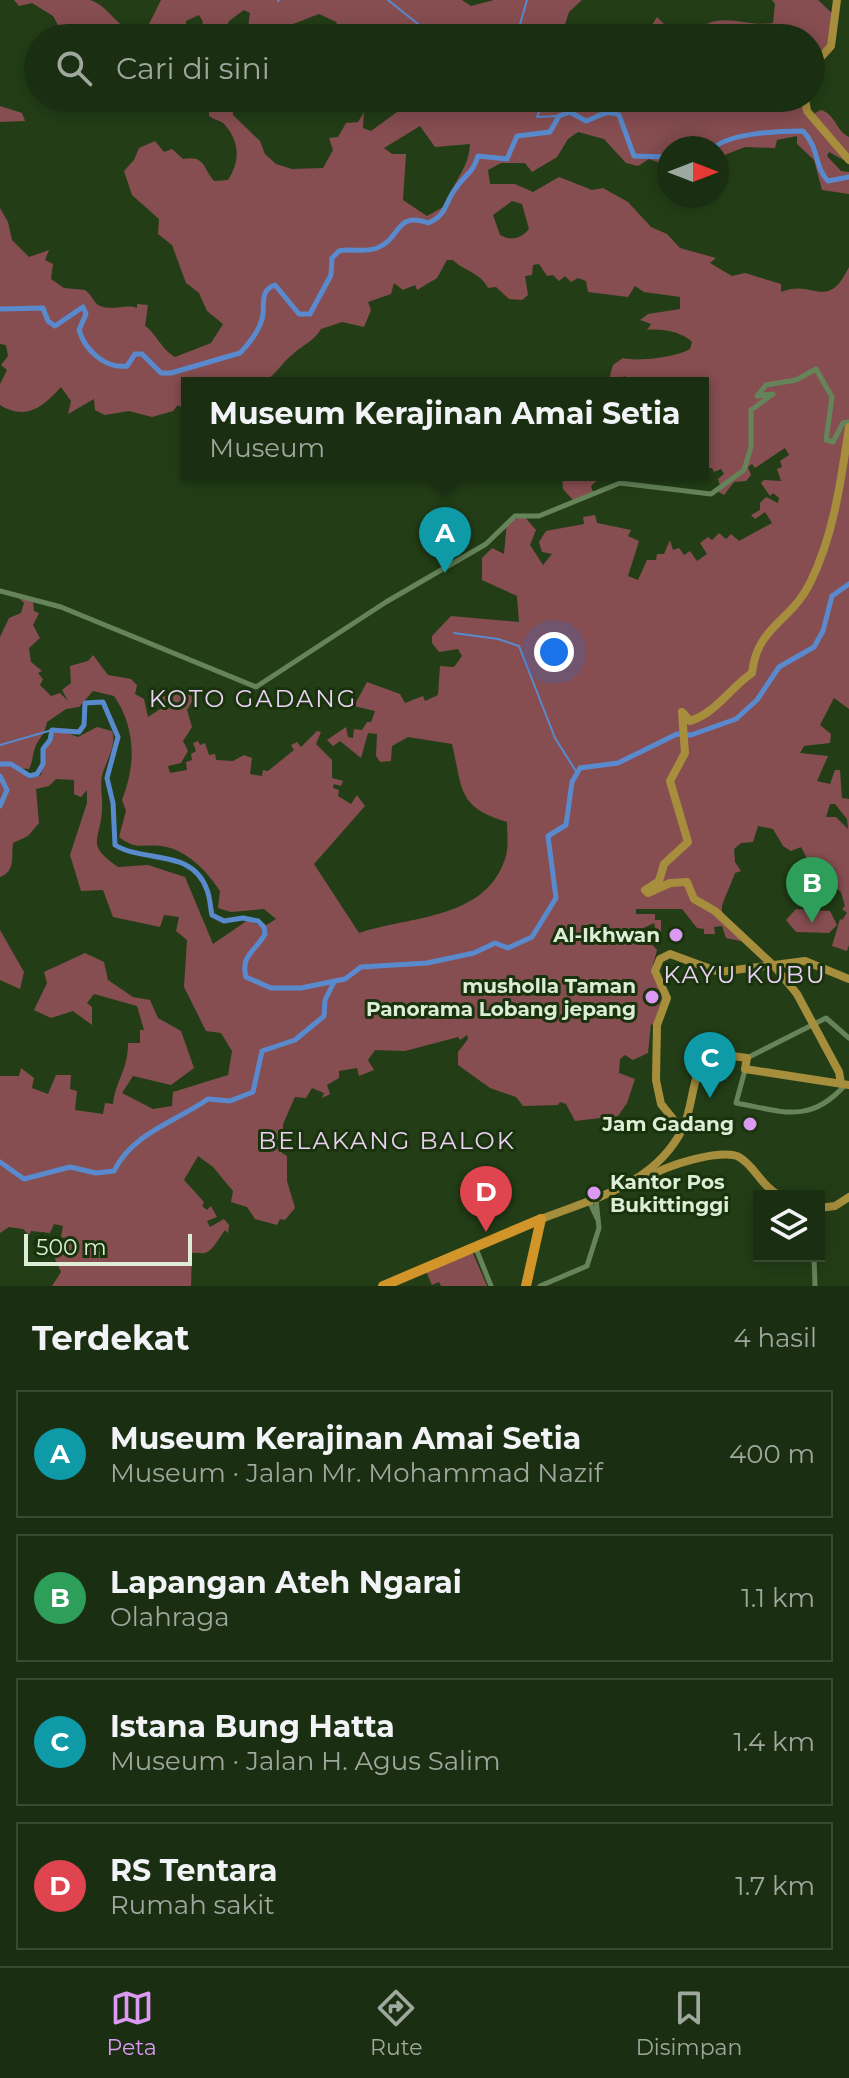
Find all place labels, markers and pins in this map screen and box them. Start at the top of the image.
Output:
pin: A [419,507,471,573]
pin: B [786,857,838,923]
place label: Al-Ikhwan [552,923,660,947]
marker: Al-Ikhwan [667,926,685,944]
place label: musholla Taman Panorama Lobang jepang [366,974,636,1021]
marker: musholla Taman Panorama Lobang jepang [643,988,661,1006]
pin: C [684,1032,736,1098]
place label: Jam Gadang [601,1112,734,1136]
marker: Jam Gadang [741,1115,759,1133]
pin: D [460,1166,512,1232]
place label: Kantor Pos Bukittinggi [610,1170,729,1217]
marker: Kantor Pos Bukittinggi [585,1184,603,1202]

